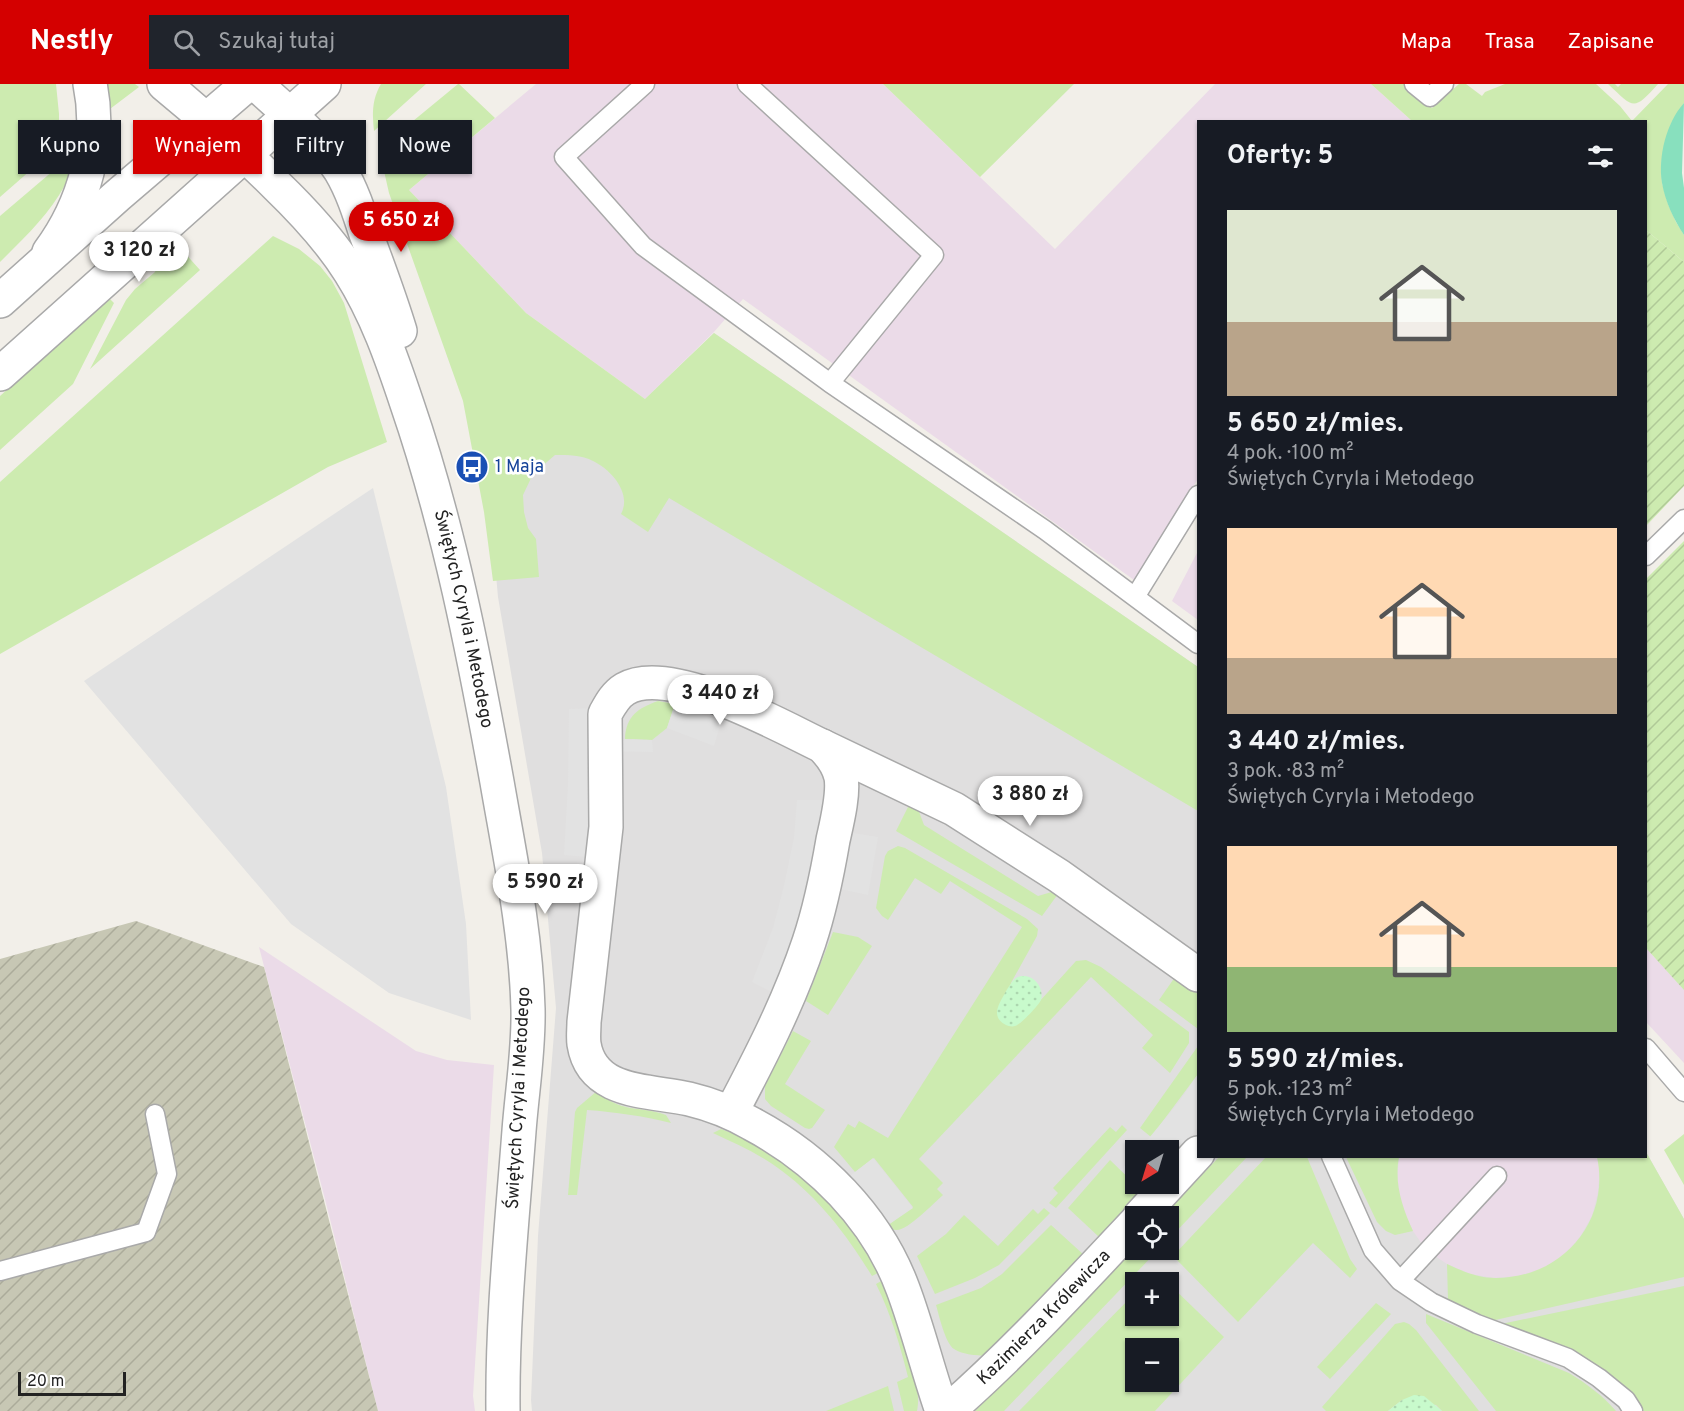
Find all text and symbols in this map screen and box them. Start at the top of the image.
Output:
search box [149,15,569,69]
text: Nestly [30,24,113,60]
icon: search [170,26,203,59]
text: Szukaj tutaj [218,29,335,56]
text: Mapa [1401,29,1452,56]
text: Trasa [1485,29,1534,56]
text: Zapisane [1567,29,1654,56]
chip: Kupno [18,120,121,174]
chip: Wynajem [133,120,262,174]
chip: Filtry [274,120,366,174]
chip: Nowe [378,120,472,174]
text: Oferty: 5 [1227,140,1333,173]
icon: filters [1584,140,1617,173]
pin: 5 650 zł [339,202,463,253]
text: 5 650 zł [363,208,439,234]
pin: 3 120 zł [77,232,201,283]
text: 3 120 zł [103,238,175,264]
icon: home [1368,249,1476,357]
text: 5 650 zł/mies. [1227,408,1404,441]
text: 4 pok. · 100 m² [1227,441,1353,467]
bus stop icon: 1 Maja [454,449,490,485]
place label: 1 Maja [495,456,544,479]
text: Świętych Cyryla i Metodego [1227,467,1474,493]
street label: Świętych Cyryla i Metodego [428,507,498,730]
icon: home [1368,567,1476,675]
pin: 3 440 zł [658,675,782,726]
text: 3 440 zł [681,681,759,707]
text: 3 440 zł/mies. [1227,726,1405,759]
text: 3 pok. · 83 m² [1227,759,1344,785]
pin: 3 880 zł [968,776,1092,827]
text: 3 880 zł [992,782,1068,808]
text: Świętych Cyryla i Metodego [1227,785,1474,811]
pin: 5 590 zł [483,864,607,915]
text: 5 590 zł [507,870,583,896]
icon: home [1368,885,1476,993]
street label: Świętych Cyryla i Metodego [500,986,536,1210]
text: 5 590 zł/mies. [1227,1044,1404,1077]
text: 5 pok. · 123 m² [1227,1077,1352,1103]
text: Świętych Cyryla i Metodego [1227,1103,1474,1129]
north arrow [1125,1140,1179,1194]
map controls [1125,1140,1179,1392]
button: locate [1125,1206,1179,1260]
street label: Kazimierza Królewicza [972,1245,1116,1390]
button: + [1125,1272,1179,1326]
button: − [1125,1338,1179,1392]
scale bar [18,1369,126,1396]
text: 20 m [27,1372,64,1392]

